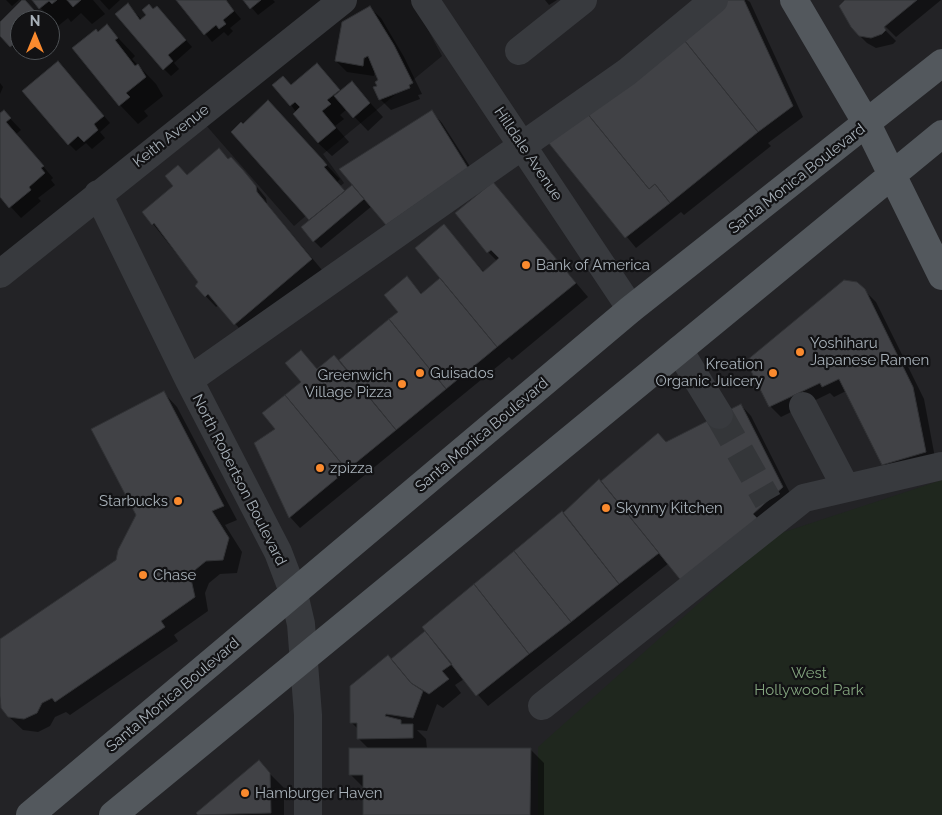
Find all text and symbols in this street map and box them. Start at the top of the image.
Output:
north arrow [10,10,60,60]
text: N [30,13,40,29]
street label: Keith Avenue [129,101,213,171]
street label: Hilldale Avenue [490,104,566,204]
street label: Santa Monica Boulevard [725,120,869,238]
place label: Bank of America [536,256,650,274]
marker: Bank of America [520,259,532,271]
place label: Yoshiharu Japanese Ramen [810,334,929,369]
marker: Yoshiharu Japanese Ramen [794,346,806,358]
place label: Kreation Organic Juicery [656,355,763,390]
place label: Guisados [430,364,494,382]
place label: Greenwich Village Pizza [305,366,392,401]
marker: Guisados [414,367,426,379]
marker: Kreation Organic Juicery [767,367,779,379]
street label: Santa Monica Boulevard [412,374,552,496]
marker: Greenwich Village Pizza [396,378,408,390]
street label: North Robertson Boulevard [188,391,290,569]
place label: zpizza [330,459,373,477]
marker: zpizza [314,462,326,474]
place label: Starbucks [99,492,168,510]
marker: Starbucks [172,495,184,507]
place label: Skynny Kitchen [616,499,723,517]
marker: Skynny Kitchen [600,502,612,514]
place label: Chase [153,566,196,584]
marker: Chase [137,569,149,581]
street label: Santa Monica Boulevard [103,634,243,756]
park label: West Hollywood Park [754,664,864,699]
place label: Hamburger Haven [255,784,383,802]
marker: Hamburger Haven [239,787,251,799]

